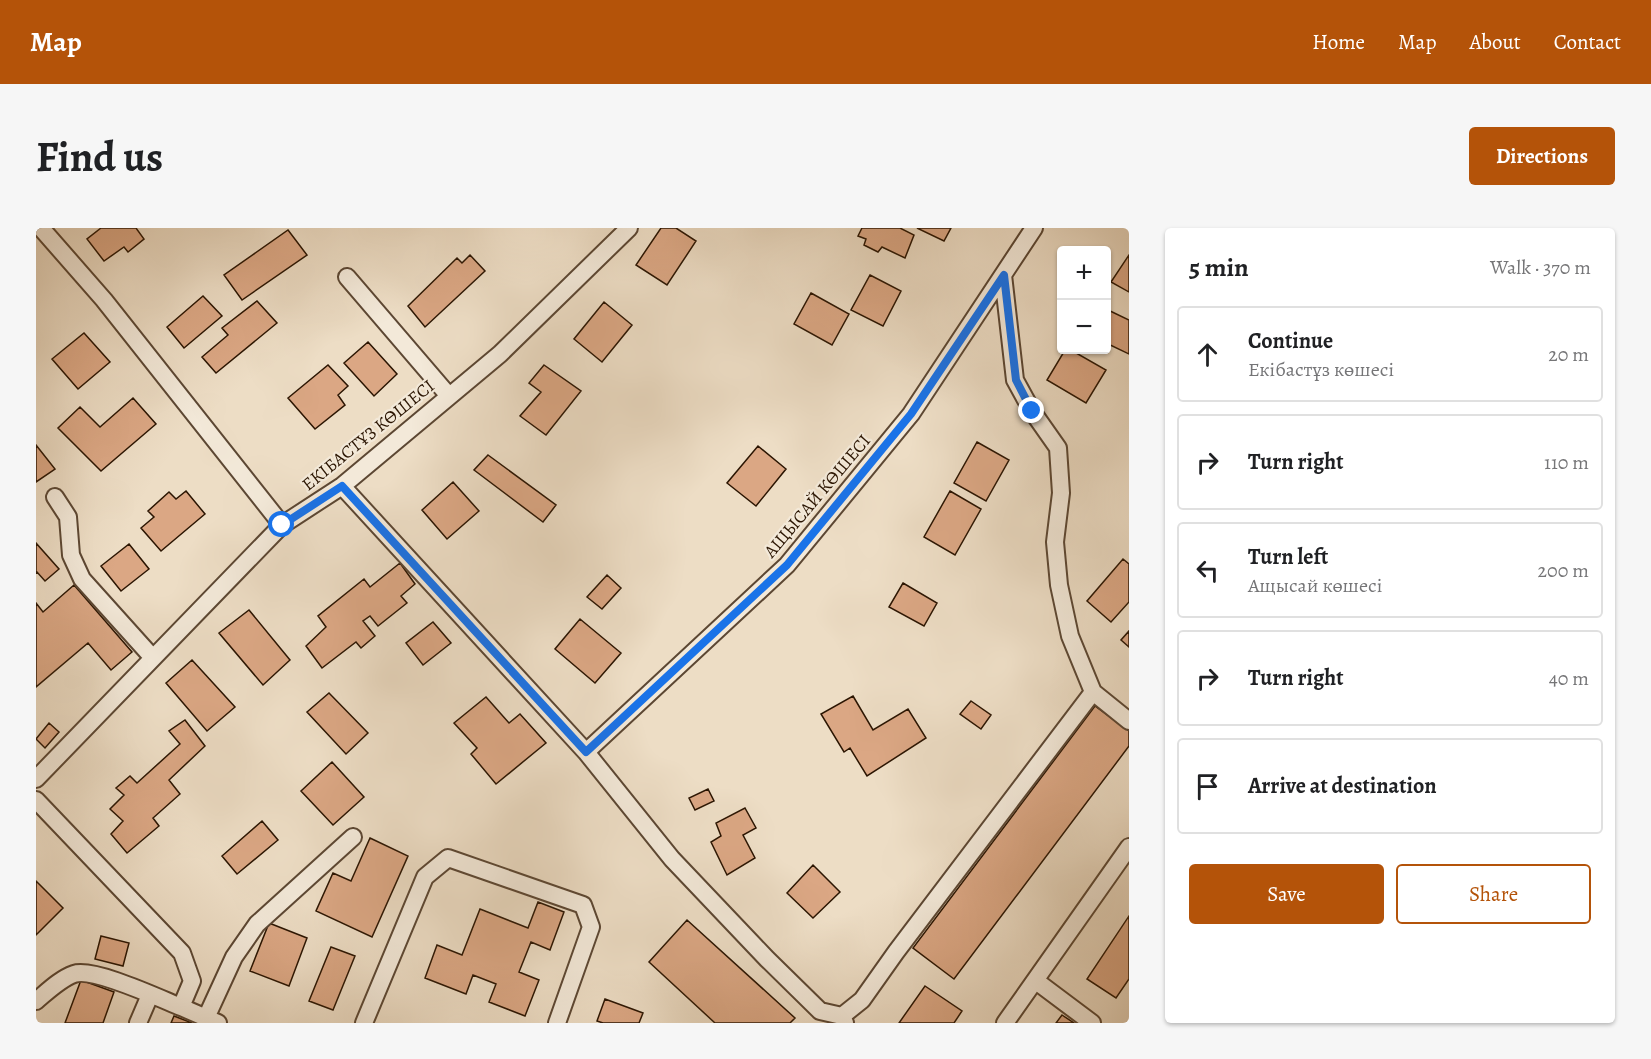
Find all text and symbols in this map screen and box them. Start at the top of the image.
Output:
text: Map [30,23,82,61]
text: Home [1312,28,1365,56]
text: Map [1398,28,1436,56]
text: About [1469,28,1521,56]
text: Contact [1554,28,1621,56]
button: Directions [1469,127,1615,185]
text: Find us [36,128,163,185]
map controls [1057,246,1111,354]
button: + [1057,246,1111,300]
text: 5 min [1189,250,1249,285]
text: Walk · 370 m [1490,254,1591,281]
button: − [1057,300,1111,354]
text: Continue [1248,326,1333,356]
icon: ahead [1191,338,1224,371]
text: 20 m [1548,341,1589,368]
text: Екібастұз көшесі [1248,356,1394,383]
street label: ЕКІБАСТҰЗ КӨШЕСІ [297,374,439,496]
route end [1018,397,1044,423]
street label: АЩЫСАЙ КӨШЕСІ [758,429,876,563]
icon: right [1191,446,1224,479]
text: Turn right [1248,447,1344,477]
text: 110 m [1544,449,1589,476]
route start [268,511,294,537]
text: Turn left [1248,542,1328,572]
icon: left [1191,554,1224,587]
text: 200 m [1538,557,1589,584]
text: Ащысай көшесі [1248,572,1382,599]
icon: right [1191,662,1224,695]
text: Turn right [1248,663,1344,693]
text: 40 m [1549,665,1589,692]
icon: arrive [1191,770,1224,803]
text: Arrive at destination [1248,771,1437,801]
button: Save [1189,864,1384,924]
button: Share [1396,864,1591,924]

